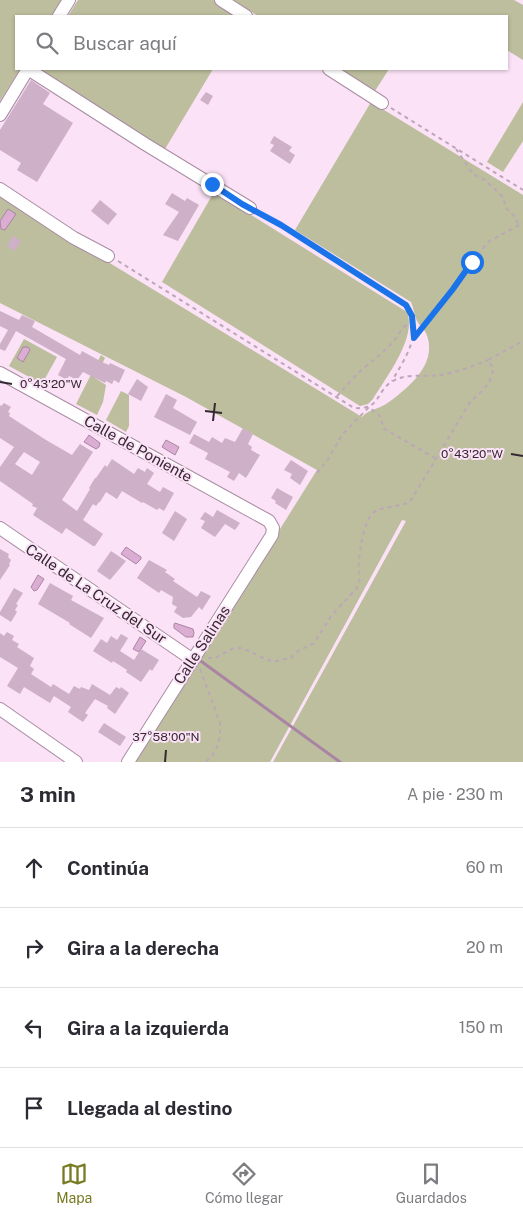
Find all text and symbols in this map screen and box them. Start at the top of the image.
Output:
search box [15,15,508,70]
icon: search [33,29,61,57]
text: Buscar aquí [73,32,177,54]
route end [201,173,224,196]
route start [461,251,484,274]
text: 0°43'20"W [20,377,83,391]
street label: Calle de Poniente [81,412,195,485]
text: 0°43'20"W [441,447,504,461]
street label: Calle de La Cruz del Sur [23,540,170,647]
street label: Calle Salinas [170,602,233,687]
text: 37°58'00"N [132,730,200,744]
text: 3 min [20,782,76,807]
text: A pie · 230 m [407,785,503,804]
icon: ahead [20,854,48,882]
text: Continúa [67,857,149,879]
text: 60 m [466,858,503,877]
icon: right [20,934,48,962]
text: Gira a la derecha [67,937,219,959]
text: 20 m [466,938,503,957]
icon: left [20,1014,48,1042]
text: Gira a la izquierda [67,1017,229,1039]
text: 150 m [459,1018,503,1037]
icon: arrive [20,1094,48,1122]
text: Llegada al destino [67,1097,232,1119]
tab: Mapa [56,1160,92,1206]
tab: Cómo llegar [205,1160,283,1206]
tab: Guardados [396,1160,467,1206]

